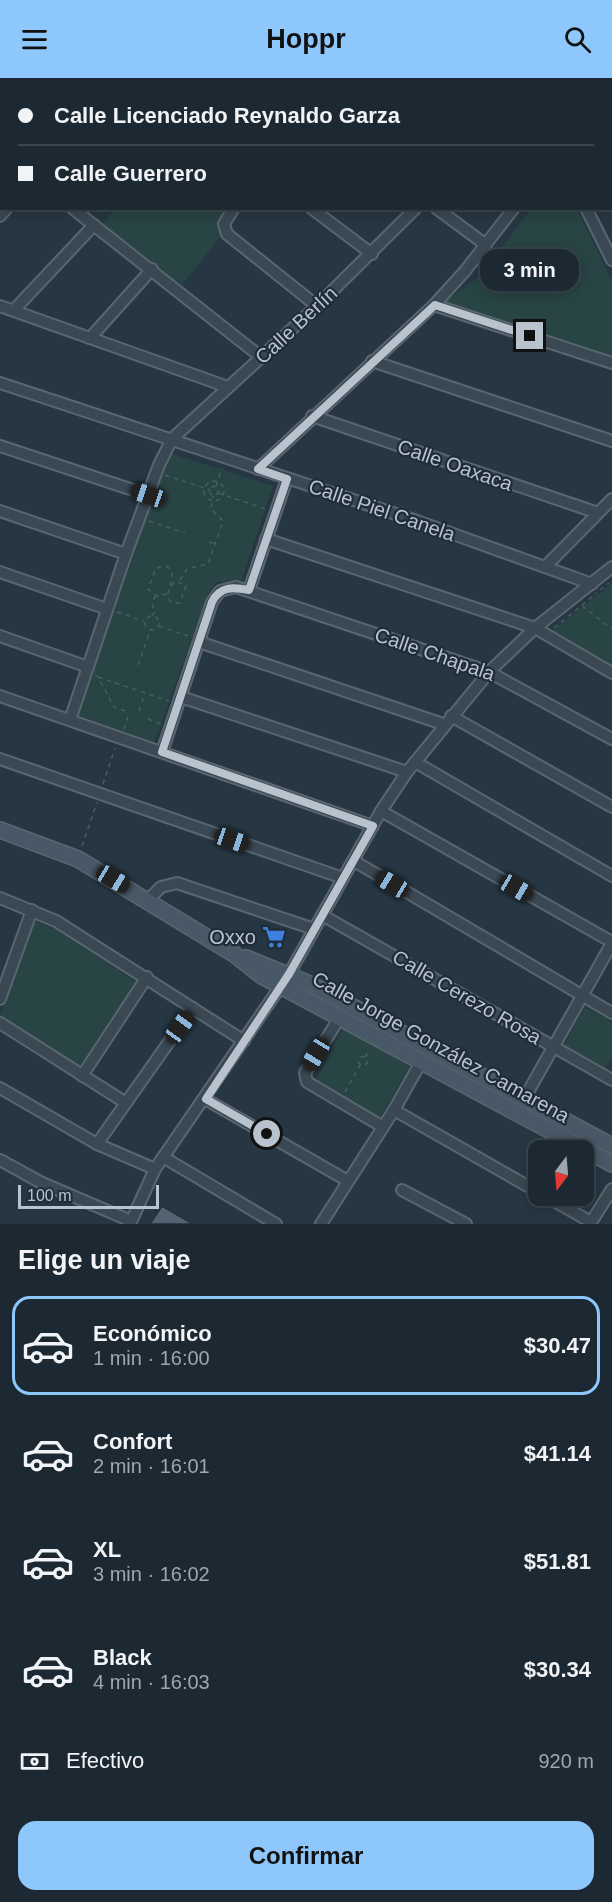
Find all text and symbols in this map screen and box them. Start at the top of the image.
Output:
icon: menu [18,23,51,56]
icon: search [561,23,594,56]
text: Hoppr [266,24,346,54]
text: Calle Licenciado Reynaldo Garza [54,103,400,128]
text: Calle Guerrero [54,161,207,186]
callout: 3 min [480,249,580,291]
text: 3 min [503,259,556,281]
street label: Calle Berlín [251,282,341,368]
route end [516,322,543,349]
street label: Calle Oaxaca [395,435,516,495]
street label: Calle Piel Canela [306,475,459,546]
car [128,481,168,509]
street label: Calle Chapala [372,623,499,685]
car [212,826,252,854]
car [93,862,133,896]
car [372,867,412,901]
car [496,871,536,905]
supermarket icon: Oxxo [261,924,287,950]
place label: Oxxo [209,926,256,948]
street label: Calle Cerezo Rosa [389,946,546,1049]
street label: Calle Jorge González Camarena [309,967,574,1127]
car [162,1007,198,1047]
car [299,1034,333,1074]
route start [253,1120,280,1147]
north arrow [528,1140,594,1206]
map controls [528,1140,594,1206]
scale bar [18,1182,159,1210]
text: 100 m [27,1187,71,1204]
text: Elige un viaje [18,1245,191,1275]
icon: car [21,1319,75,1373]
text: Económico [93,1321,212,1346]
text: $30.47 [524,1333,591,1358]
text: 1 min · 16:00 [93,1347,210,1369]
icon: car [21,1427,75,1481]
text: Confort [93,1429,172,1454]
text: $41.14 [524,1441,591,1466]
text: 2 min · 16:01 [93,1455,210,1477]
icon: car [21,1535,75,1589]
text: XL [93,1537,121,1562]
text: $51.81 [524,1549,591,1574]
text: 3 min · 16:02 [93,1563,210,1585]
icon: car [21,1643,75,1697]
text: Black [93,1645,152,1670]
text: $30.34 [524,1657,591,1682]
text: 4 min · 16:03 [93,1671,210,1693]
icon: cash [18,1745,51,1778]
text: Efectivo [66,1748,144,1773]
text: 920 m [538,1750,594,1772]
button: Confirmar [18,1821,594,1890]

